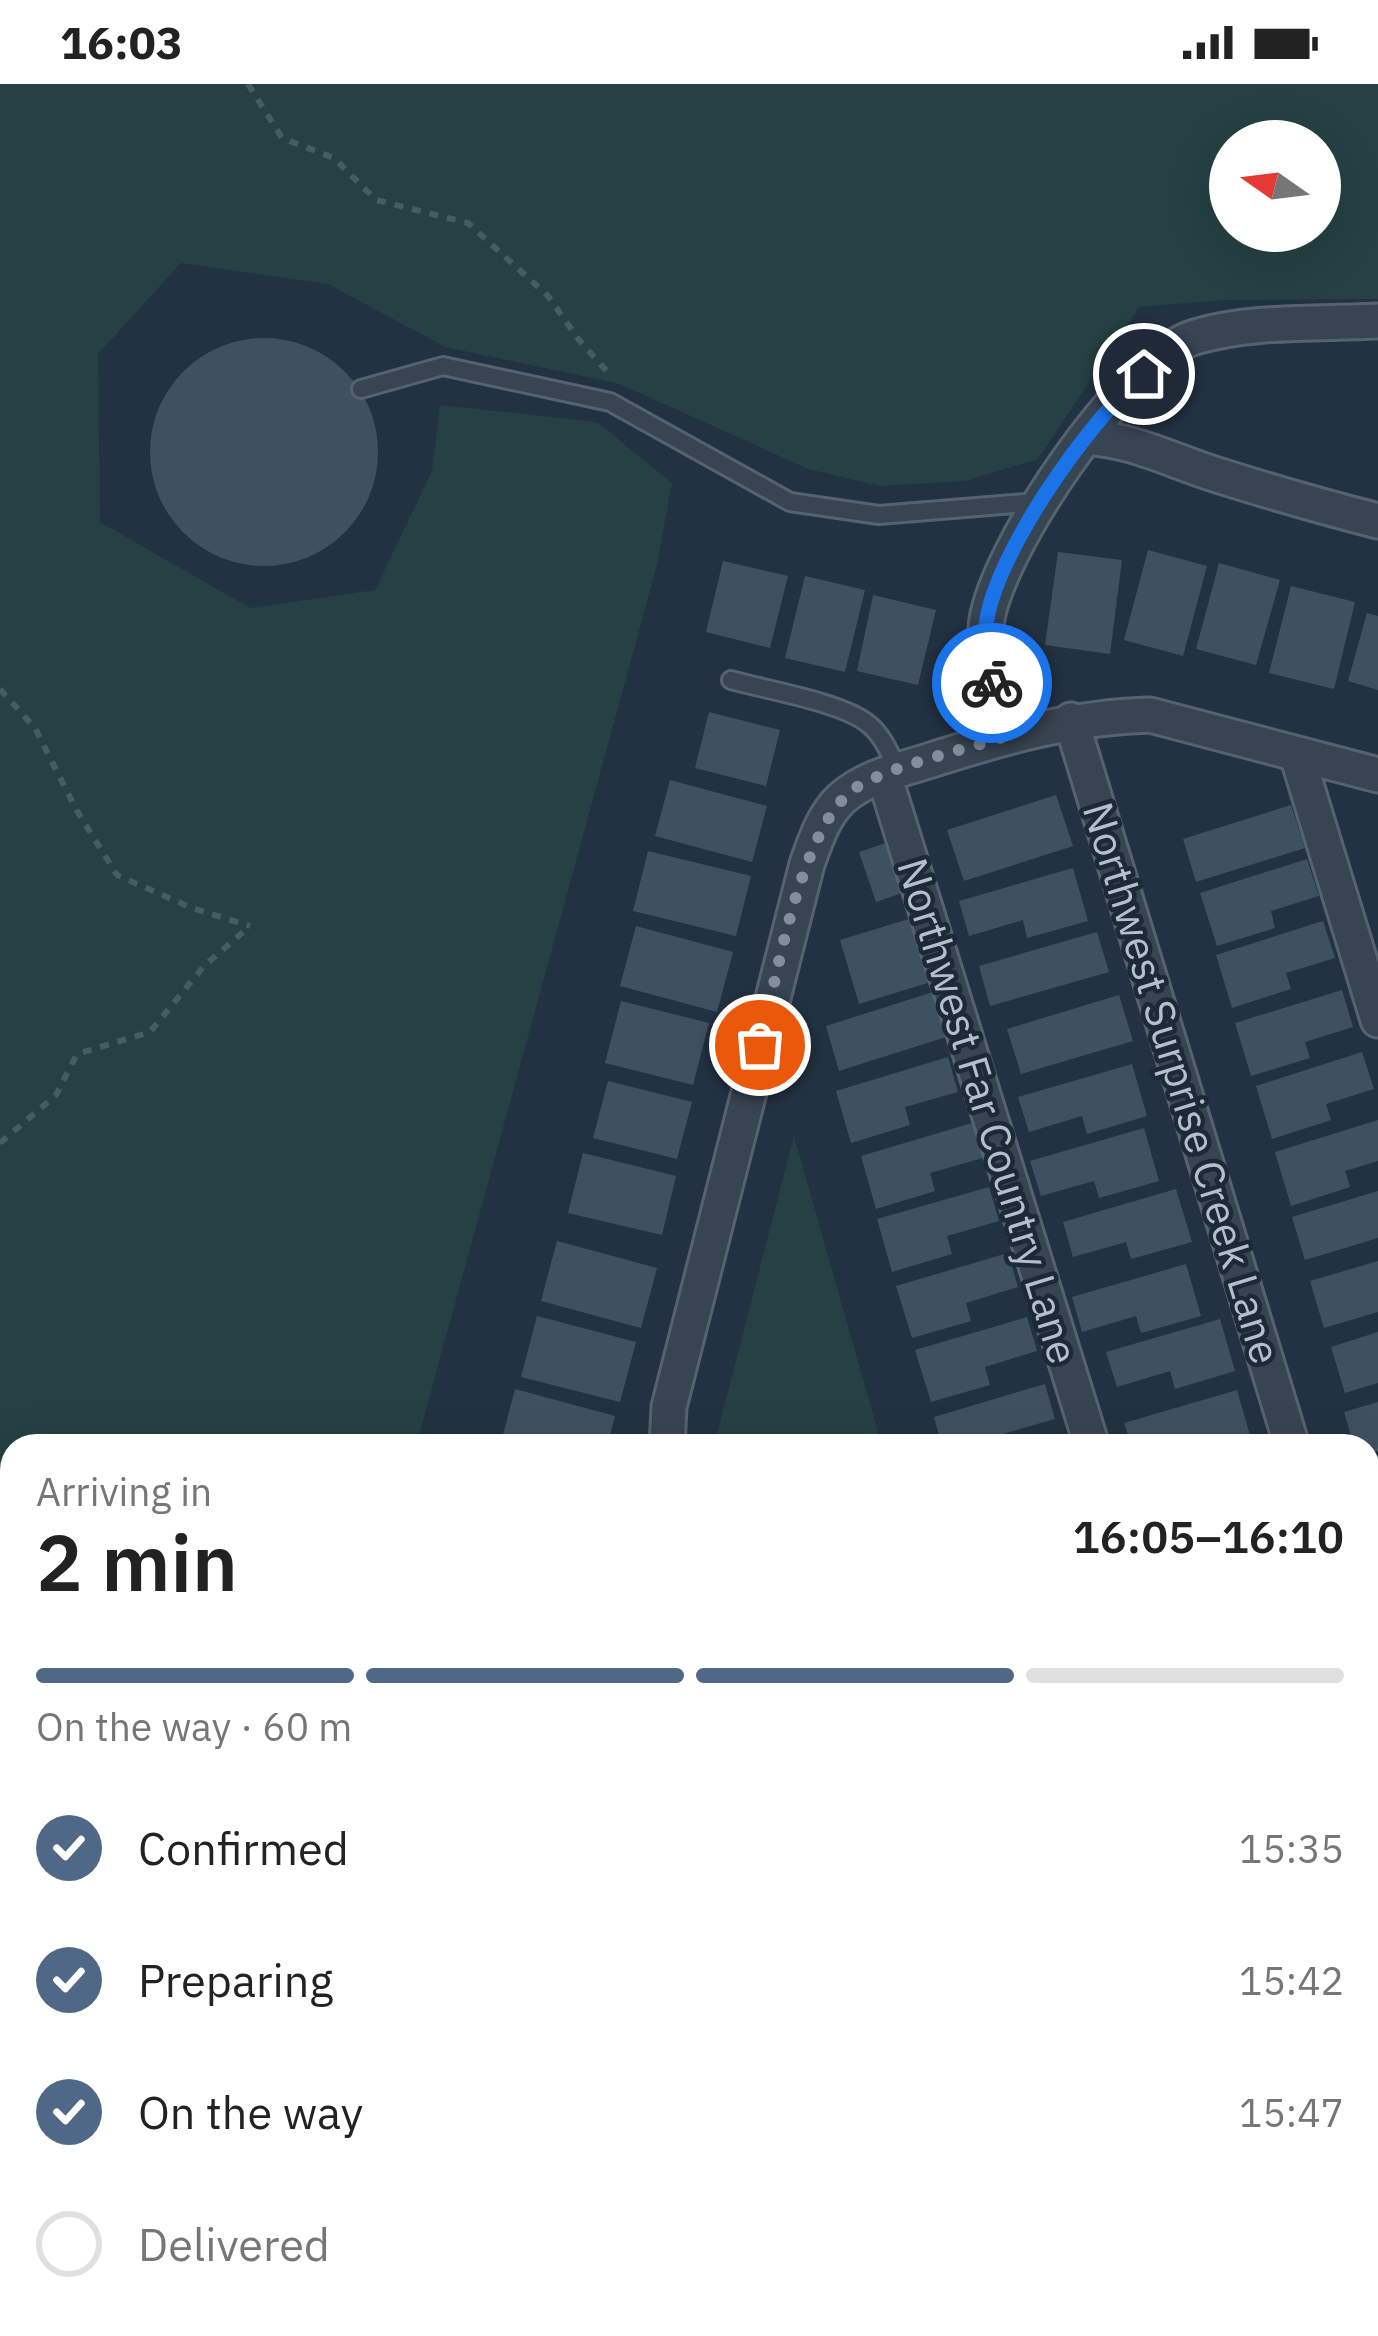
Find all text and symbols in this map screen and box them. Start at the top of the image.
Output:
text: 16:03 [60,13,183,71]
north arrow [1209,120,1341,252]
map controls [1209,120,1341,252]
pin [1093,323,1195,425]
icon: home [1111,341,1177,407]
courier [932,623,1052,743]
icon: bike [959,650,1025,716]
street label: Northwest Surprise Creek Lane [1071,795,1294,1370]
street label: Northwest Far Country Lane [885,851,1092,1370]
pin [709,994,811,1096]
icon: bag [727,1012,793,1078]
text: Arriving in [36,1466,212,1517]
text: 16:05–16:10 [1073,1507,1344,1565]
text: 2 min [36,1511,238,1612]
text: On the way · 60 m [36,1701,352,1752]
icon: check [36,1815,102,1881]
text: Confirmed [138,1819,349,1877]
text: 15:35 [1239,1823,1344,1874]
icon: check [36,1947,102,2013]
text: Preparing [138,1951,333,2009]
text: 15:42 [1239,1955,1344,2006]
icon: check [36,2079,102,2145]
text: On the way [138,2083,363,2141]
text: 15:47 [1239,2087,1344,2138]
text: Delivered [138,2215,330,2273]

